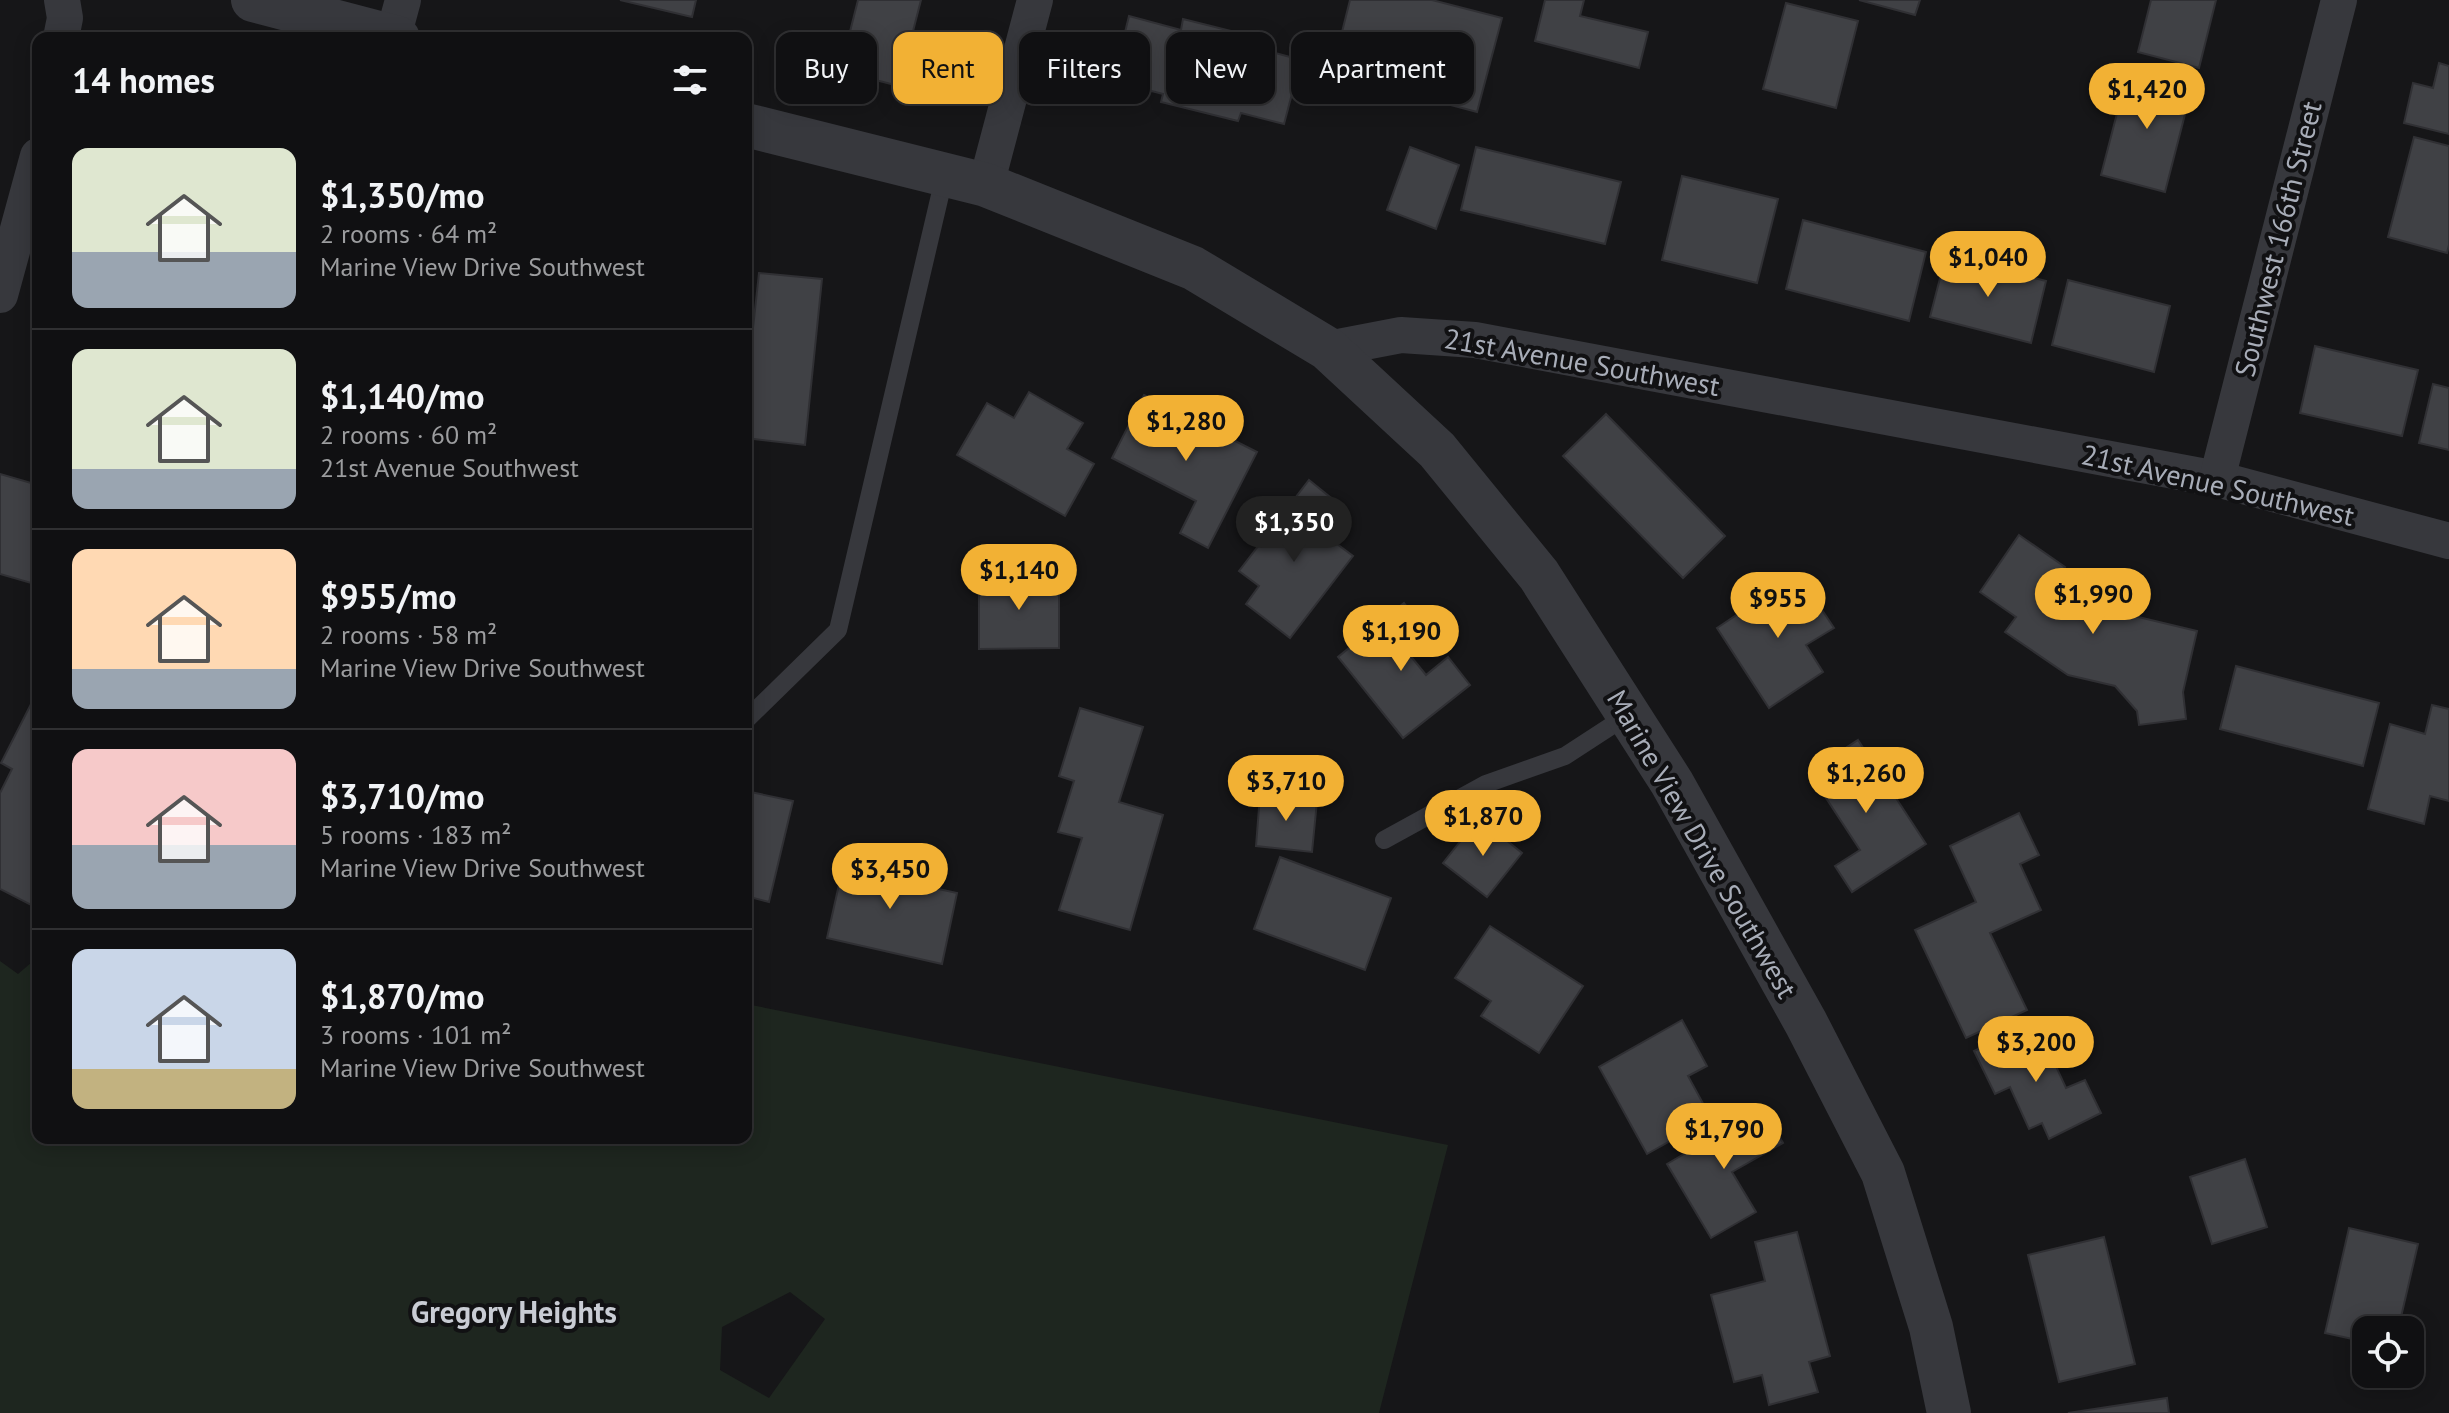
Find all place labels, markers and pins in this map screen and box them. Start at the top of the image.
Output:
pin: $1,420 [2082,63,2212,131]
pin: $1,040 [1923,231,2053,299]
pin: $1,280 [1121,395,1251,463]
pin: $1,350 [1229,496,1359,564]
pin: $1,140 [954,544,1084,612]
pin: $1,990 [2028,568,2158,636]
pin: $955 [1731,572,1825,640]
pin: $1,190 [1336,605,1466,673]
pin: $1,260 [1801,747,1931,815]
pin: $3,710 [1221,755,1351,823]
pin: $1,870 [1418,790,1548,858]
pin: $3,450 [825,843,955,911]
pin: $3,200 [1971,1016,2101,1084]
pin: $1,790 [1659,1103,1789,1171]

